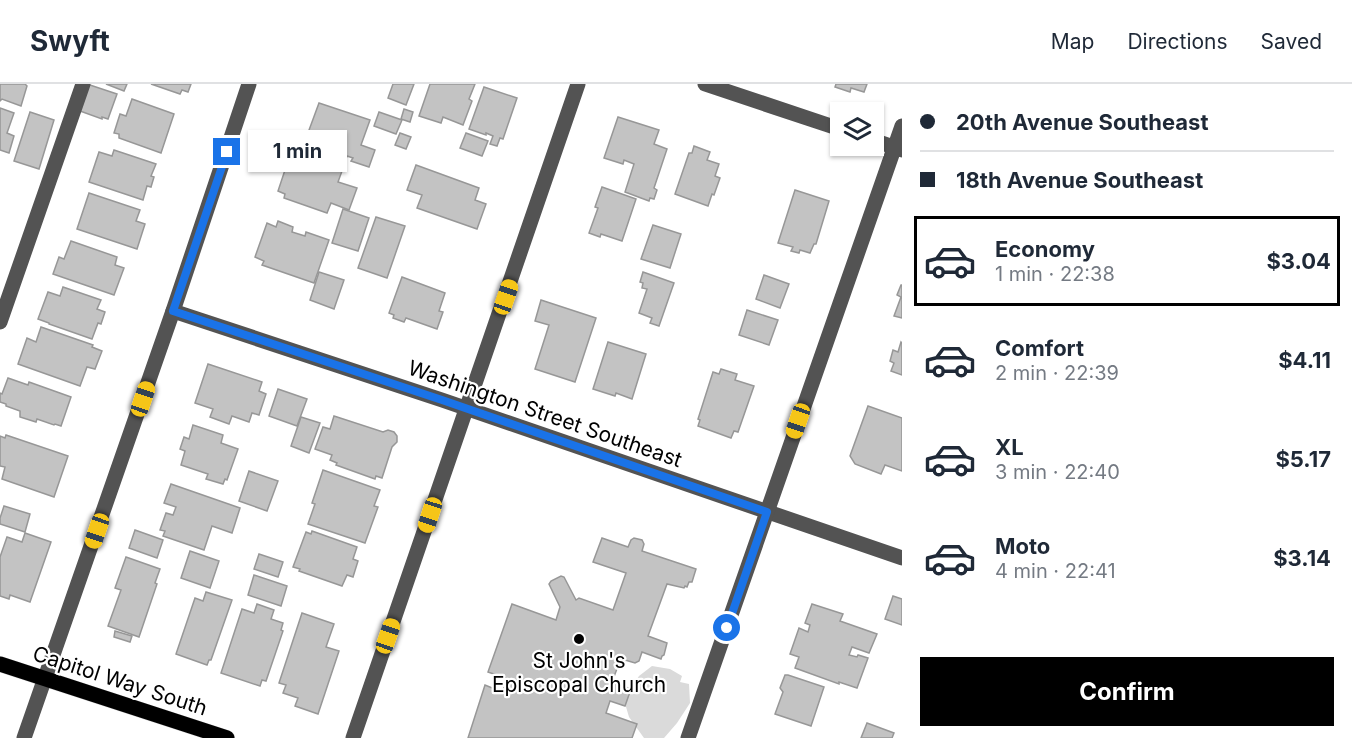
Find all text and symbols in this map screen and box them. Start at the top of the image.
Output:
text: Swyft [30,24,110,58]
text: Map [1051,29,1094,54]
text: Directions [1127,29,1228,54]
text: Saved [1261,29,1322,54]
map controls [830,102,884,156]
button: layers [830,102,884,156]
text: 20th Avenue Southeast [956,109,1209,135]
callout: 1 min [248,131,347,173]
route end [213,138,240,165]
text: 1 min [273,139,322,163]
text: 18th Avenue Southeast [956,167,1203,193]
icon: car [923,234,977,288]
text: Economy [995,236,1095,262]
text: $3.04 [1266,248,1331,274]
text: 1 min · 22:38 [995,262,1115,286]
car [492,277,520,317]
icon: car [923,333,977,387]
text: Comfort [995,335,1084,361]
text: $4.11 [1278,347,1331,373]
street label: Washington Street Southeast [405,355,686,472]
text: 2 min · 22:39 [995,361,1119,385]
car [129,379,157,419]
car [784,401,812,441]
icon: car [923,432,977,486]
text: XL [995,434,1024,460]
text: $5.17 [1275,446,1331,472]
text: 3 min · 22:40 [995,460,1120,484]
car [416,495,444,535]
car [83,511,111,551]
icon: car [923,531,977,585]
text: Moto [995,533,1050,559]
text: $3.14 [1273,545,1331,571]
text: 4 min · 22:41 [995,559,1116,583]
route start [713,614,740,641]
car [374,616,402,656]
marker: St John's Episcopal Church [572,632,586,646]
street label: Capitol Way South [30,641,211,721]
place label: St John's Episcopal Church [492,648,666,697]
button: Confirm [920,657,1334,726]

